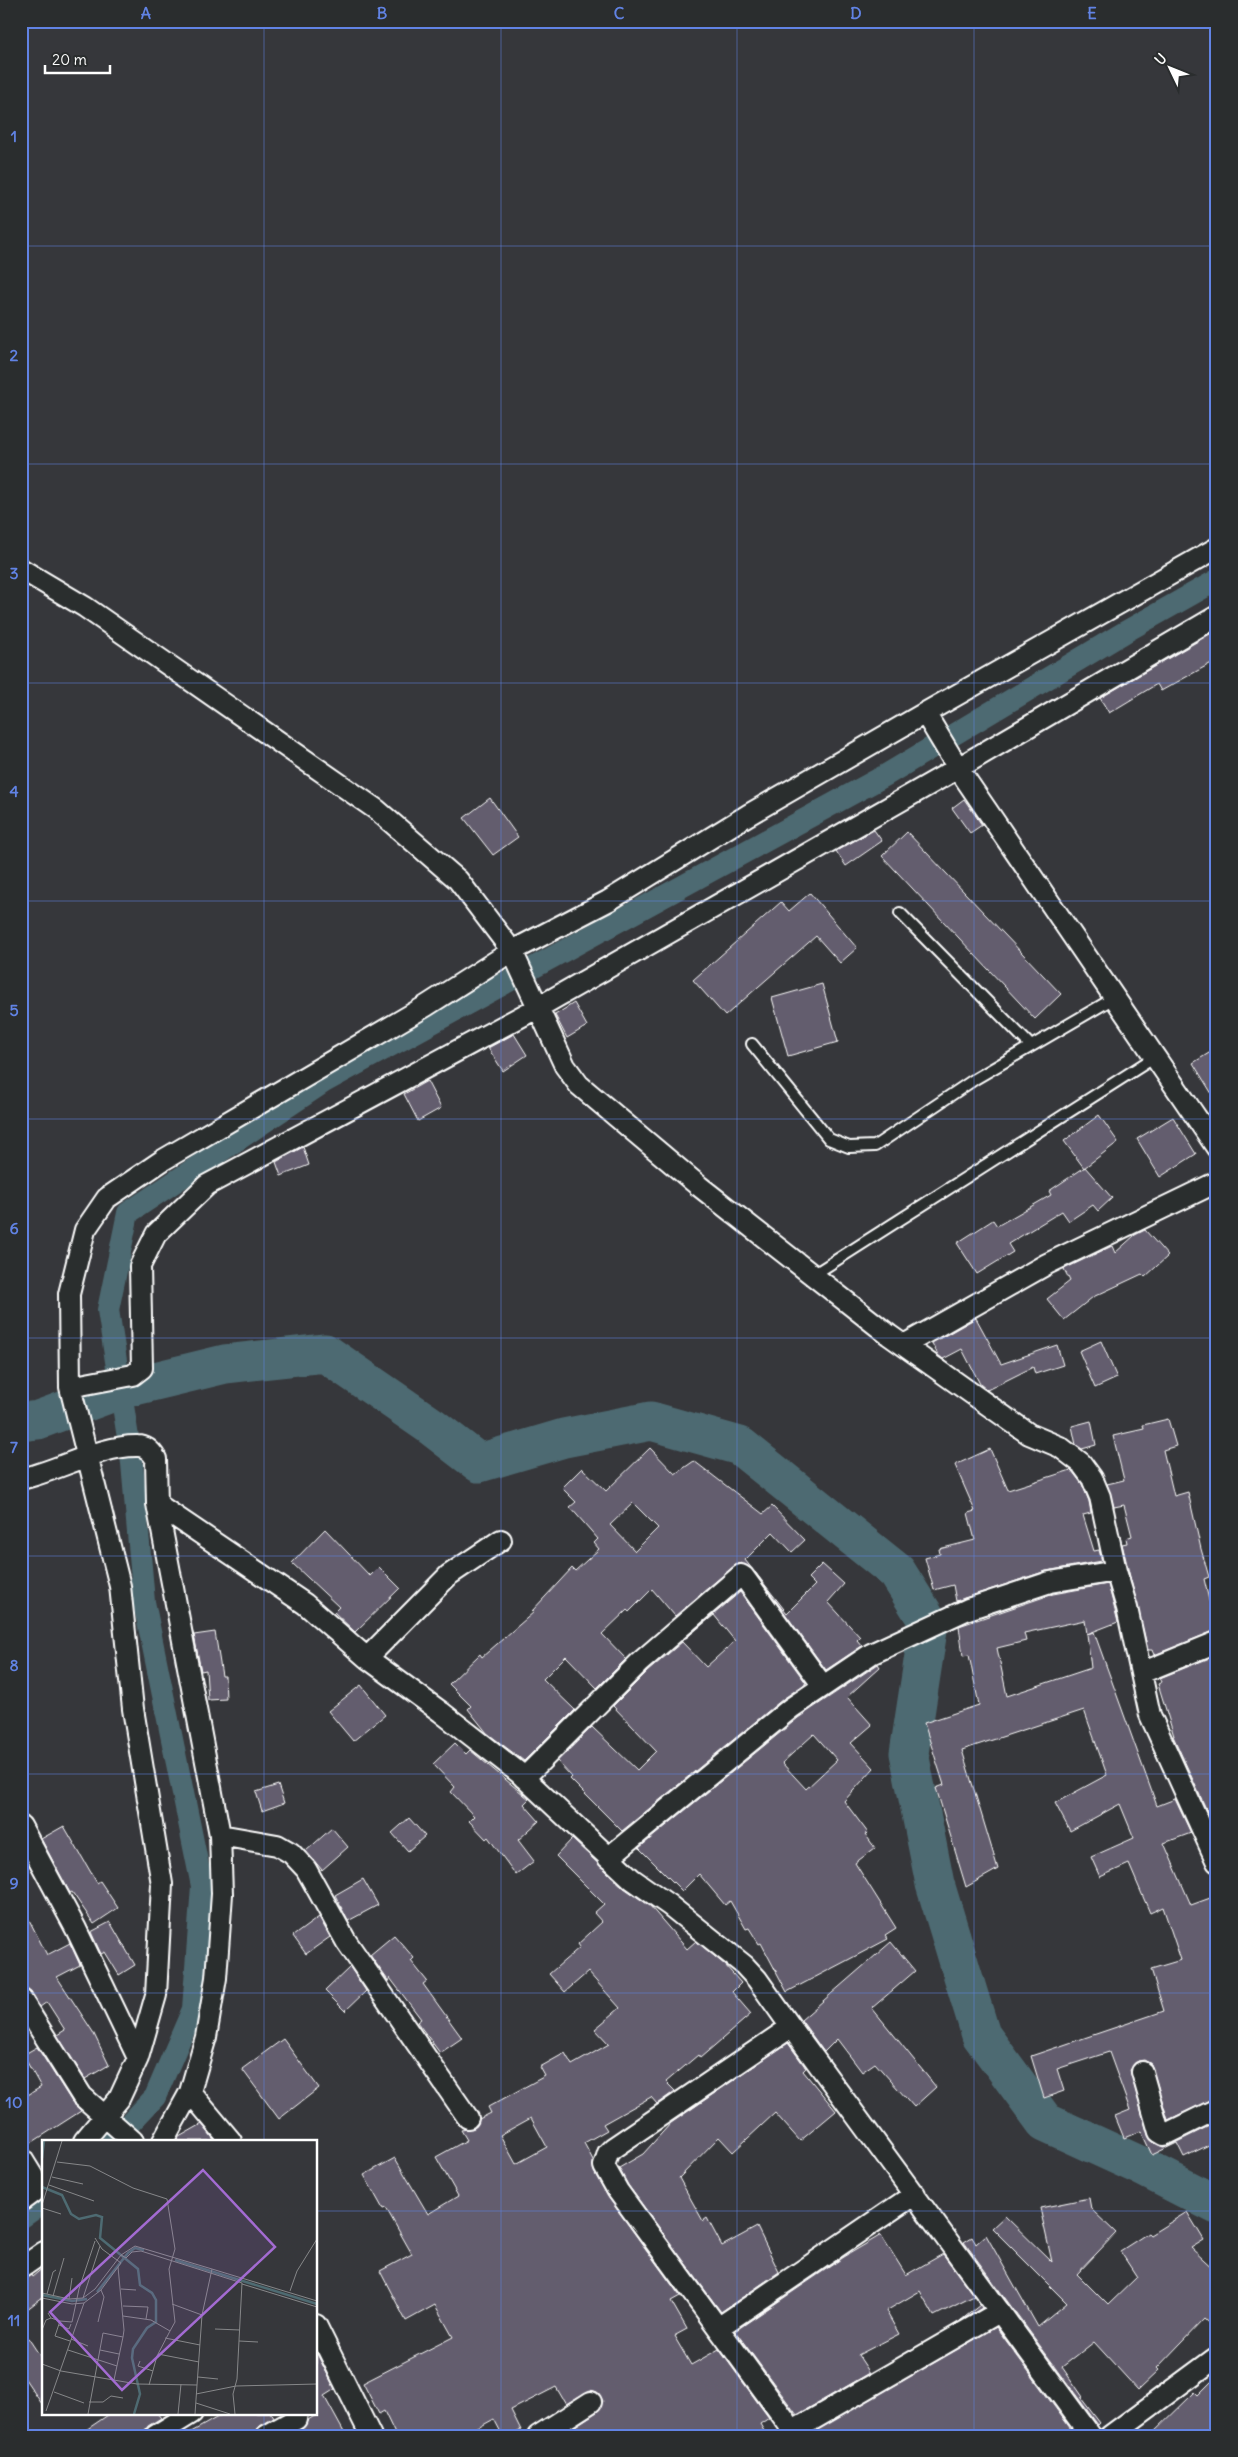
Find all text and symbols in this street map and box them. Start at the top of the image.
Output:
text: A [141,3,151,23]
text: B [377,3,388,23]
text: C [614,3,625,23]
text: D [850,3,862,23]
text: E [1087,3,1097,23]
scale bar [45,42,110,74]
north arrow [1146,42,1196,92]
text: U [1151,49,1170,69]
text: 20 m [52,50,87,69]
text: 1 [11,126,17,146]
text: 2 [10,345,19,365]
text: 3 [9,563,19,583]
text: 4 [9,781,19,801]
text: 5 [9,1000,19,1020]
text: 6 [9,1218,19,1238]
text: 7 [10,1437,18,1457]
text: 8 [9,1655,19,1675]
text: 9 [9,1873,19,1893]
text: 10 [6,2092,22,2112]
inset map [42,2140,318,2414]
text: 11 [8,2310,20,2330]

